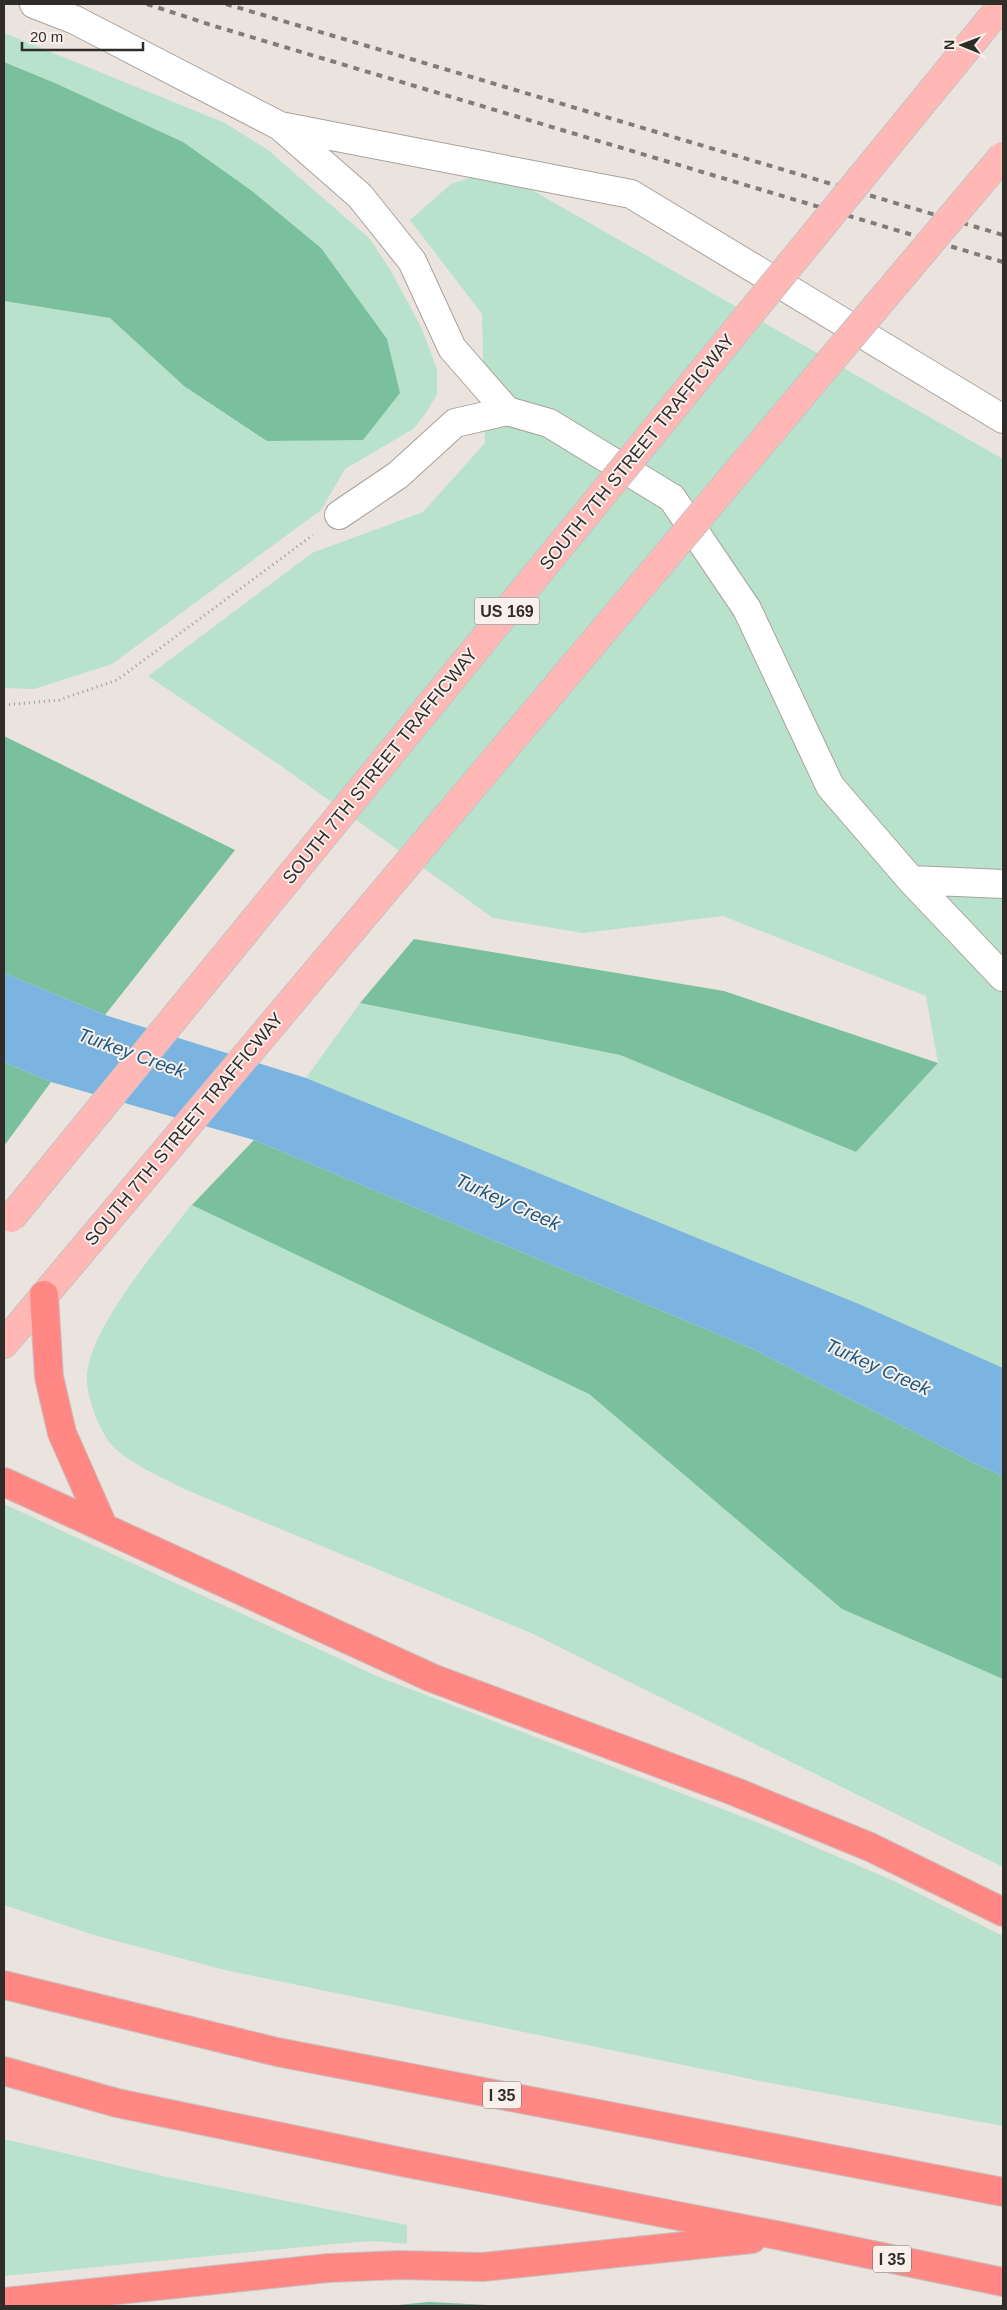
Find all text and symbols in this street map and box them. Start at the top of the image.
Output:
scale bar [22,20,144,52]
north arrow [937,20,987,70]
text: 20 m [30,28,63,45]
text: N [941,40,957,50]
street label: SOUTH 7TH STREET TRAFFICWAY [536,330,738,574]
road number: US 169 [474,598,540,624]
street label: SOUTH 7TH STREET TRAFFICWAY [279,644,481,888]
street label: SOUTH 7TH STREET TRAFFICWAY [81,1009,287,1249]
water label: Turkey Creek [75,1024,190,1083]
water label: Turkey Creek [452,1170,565,1235]
water label: Turkey Creek [822,1335,935,1400]
road number: I 35 [483,2082,521,2108]
road number: I 35 [873,2246,911,2272]

